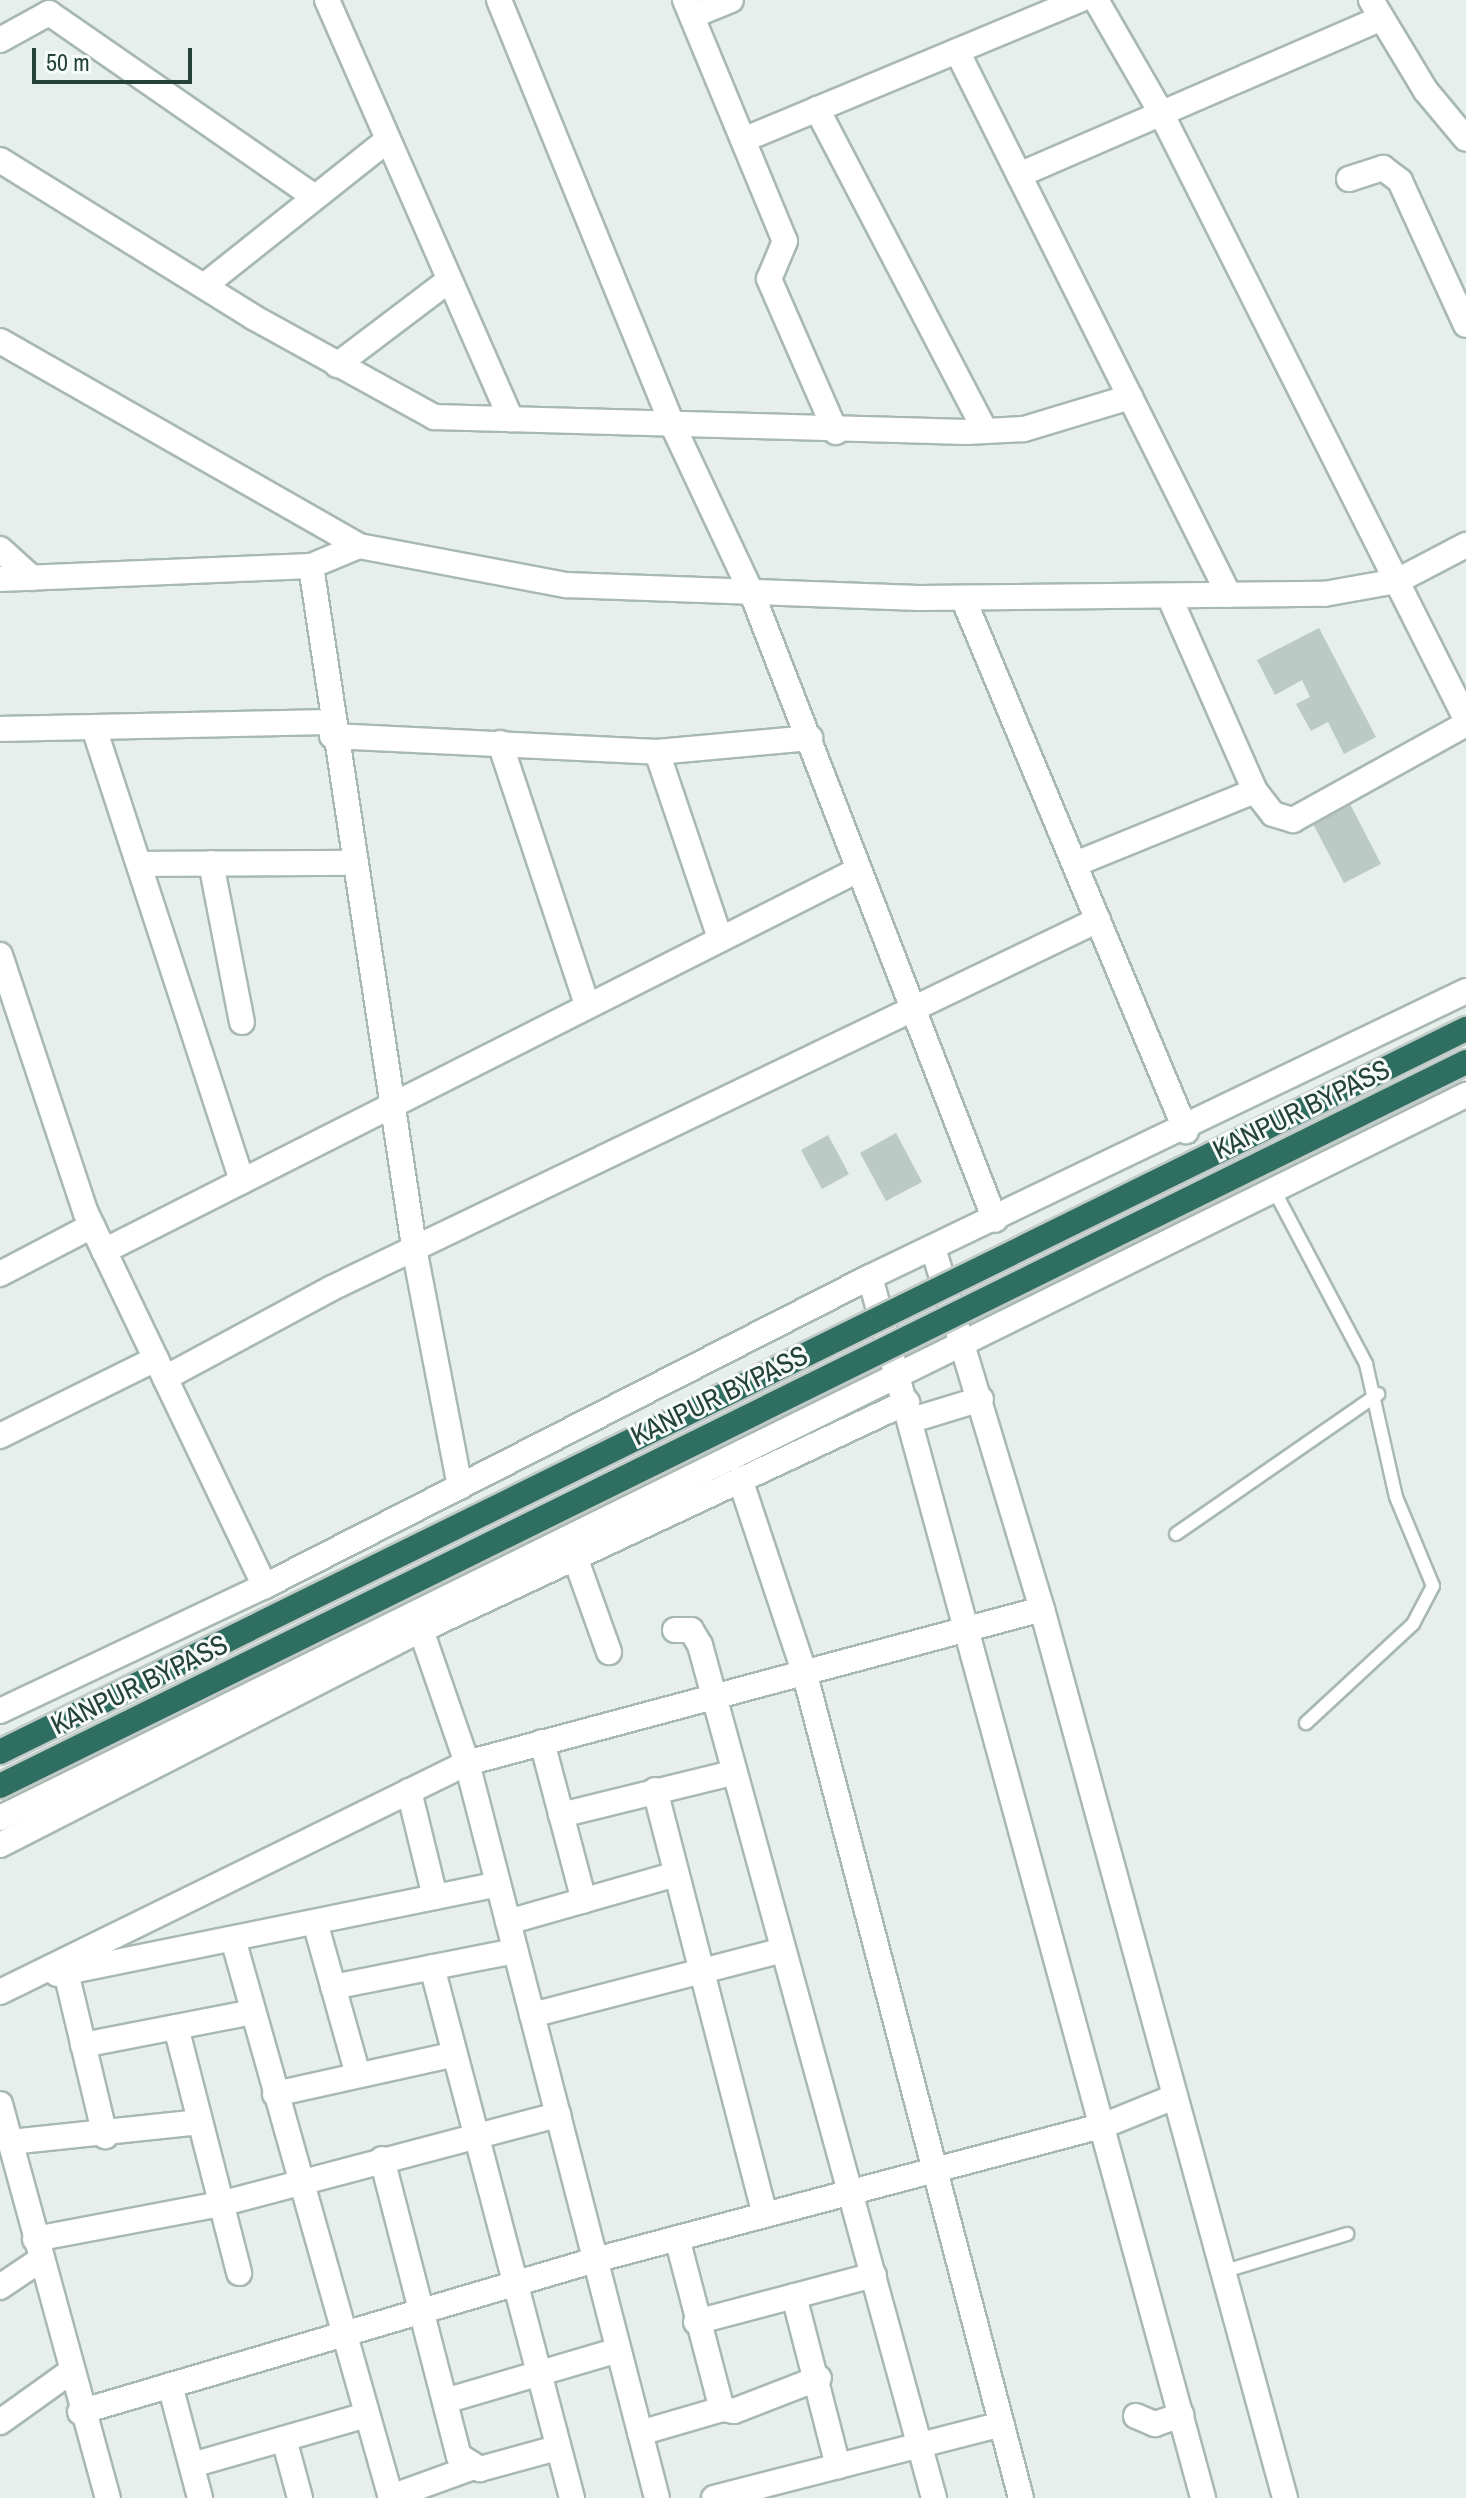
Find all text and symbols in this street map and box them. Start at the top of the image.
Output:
scale bar [36,32,196,82]
text: 50 m [46,46,90,78]
street label: KANPUR BYPASS [1207,1052,1395,1166]
street label: KANPUR BYPASS [625,1338,813,1452]
street label: KANPUR BYPASS [45,1627,233,1741]

